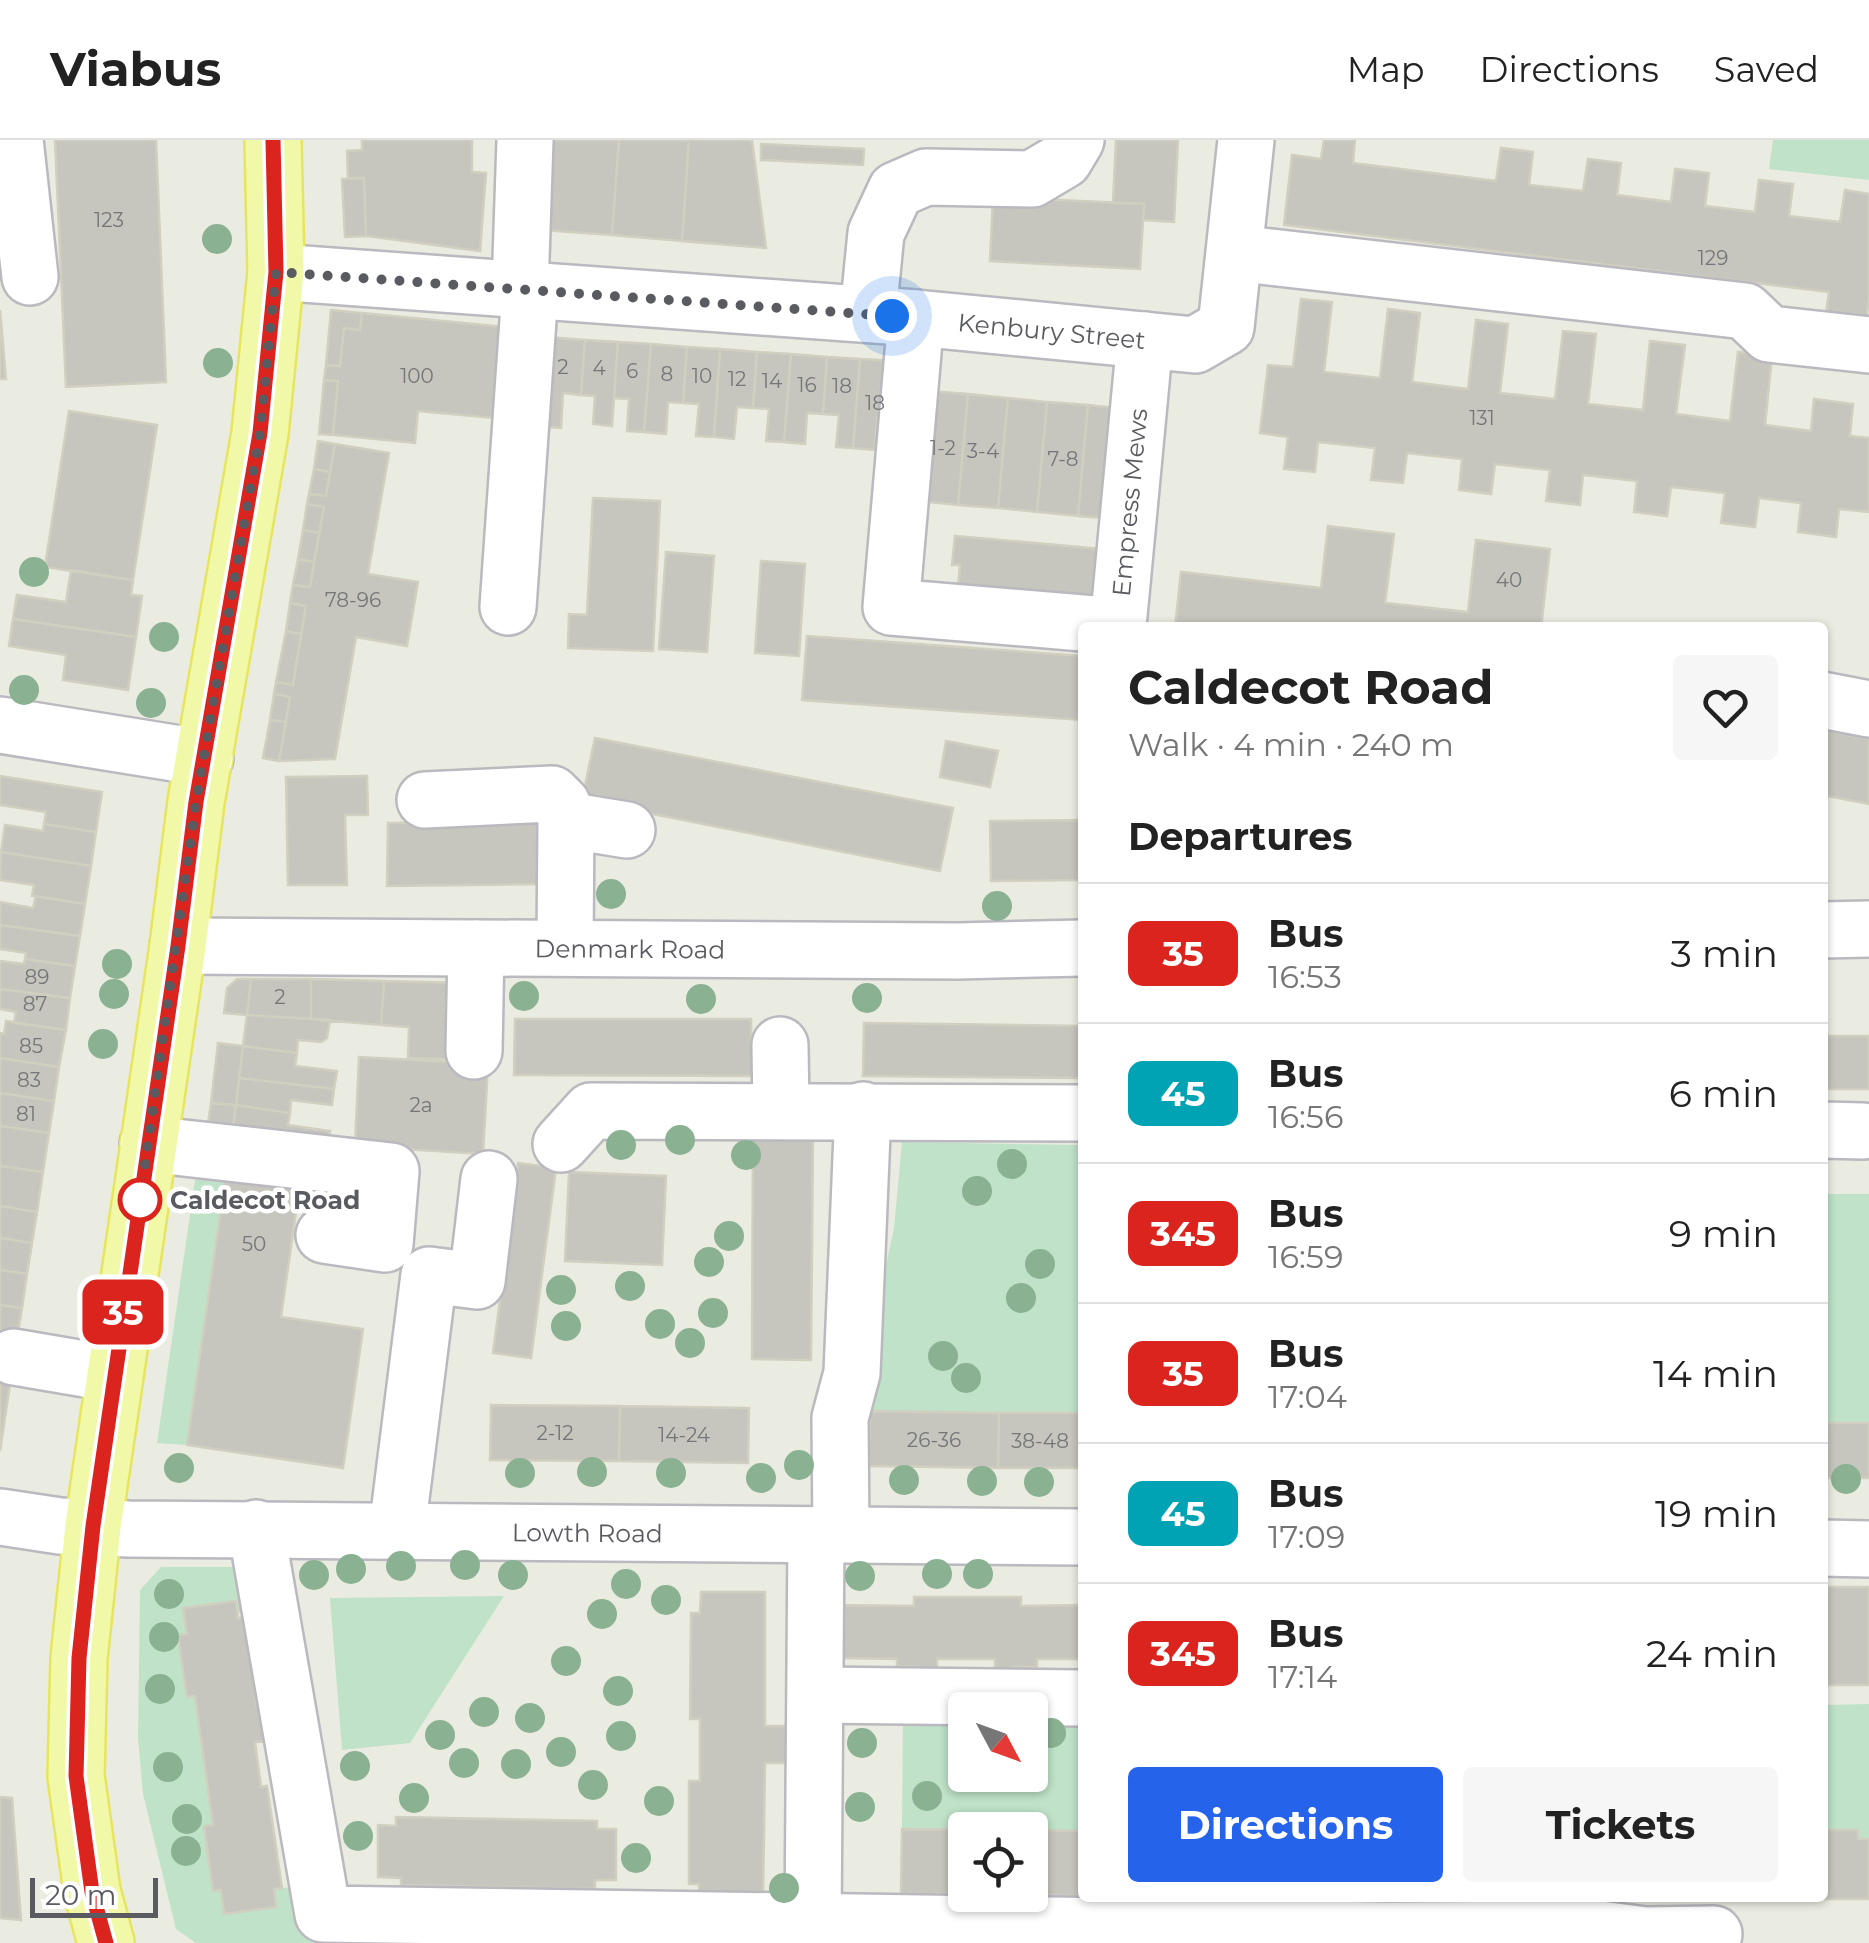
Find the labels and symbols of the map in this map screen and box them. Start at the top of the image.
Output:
house number: 123 [94,208,124,232]
house number: 129 [1698,246,1728,270]
your location [867,291,917,341]
street label: Kenbury Street [956,307,1147,355]
house number: 2 [557,355,569,379]
house number: 4 [592,356,606,380]
house number: 6 [626,359,638,383]
house number: 8 [661,362,673,386]
house number: 100 [400,364,434,388]
house number: 10 [692,364,712,388]
house number: 12 [728,367,746,391]
house number: 14 [762,369,782,393]
house number: 16 [797,373,817,397]
house number: 18 [832,374,852,398]
house number: 18 [865,391,885,415]
house number: 131 [1469,406,1495,430]
street label: Empress Mews [1106,407,1153,598]
house number: 1-2 [930,436,956,460]
house number: 3-4 [967,439,999,463]
house number: 7-8 [1047,447,1079,471]
house number: 40 [1496,568,1522,592]
house number: 78-96 [325,588,381,612]
street label: Denmark Road [535,933,725,965]
house number: 89 [25,965,49,989]
house number: 2 [274,985,286,1009]
house number: 87 [23,992,47,1016]
house number: 85 [19,1034,43,1058]
house number: 83 [17,1068,41,1092]
house number: 2a [409,1093,433,1117]
house number: 81 [16,1102,36,1126]
marker: Caldecot Road [119,1179,161,1221]
place label: Caldecot Road [170,1185,360,1215]
house number: 50 [242,1232,266,1256]
line badge: 35 [78,1280,168,1344]
house number: 2-12 [536,1421,574,1445]
house number: 14-24 [658,1423,710,1447]
house number: 26-36 [907,1428,961,1452]
house number: 38-48 [1011,1429,1069,1453]
street label: Lowth Road [512,1517,663,1548]
north arrow [948,1692,1048,1792]
scale bar [30,1873,158,1918]

